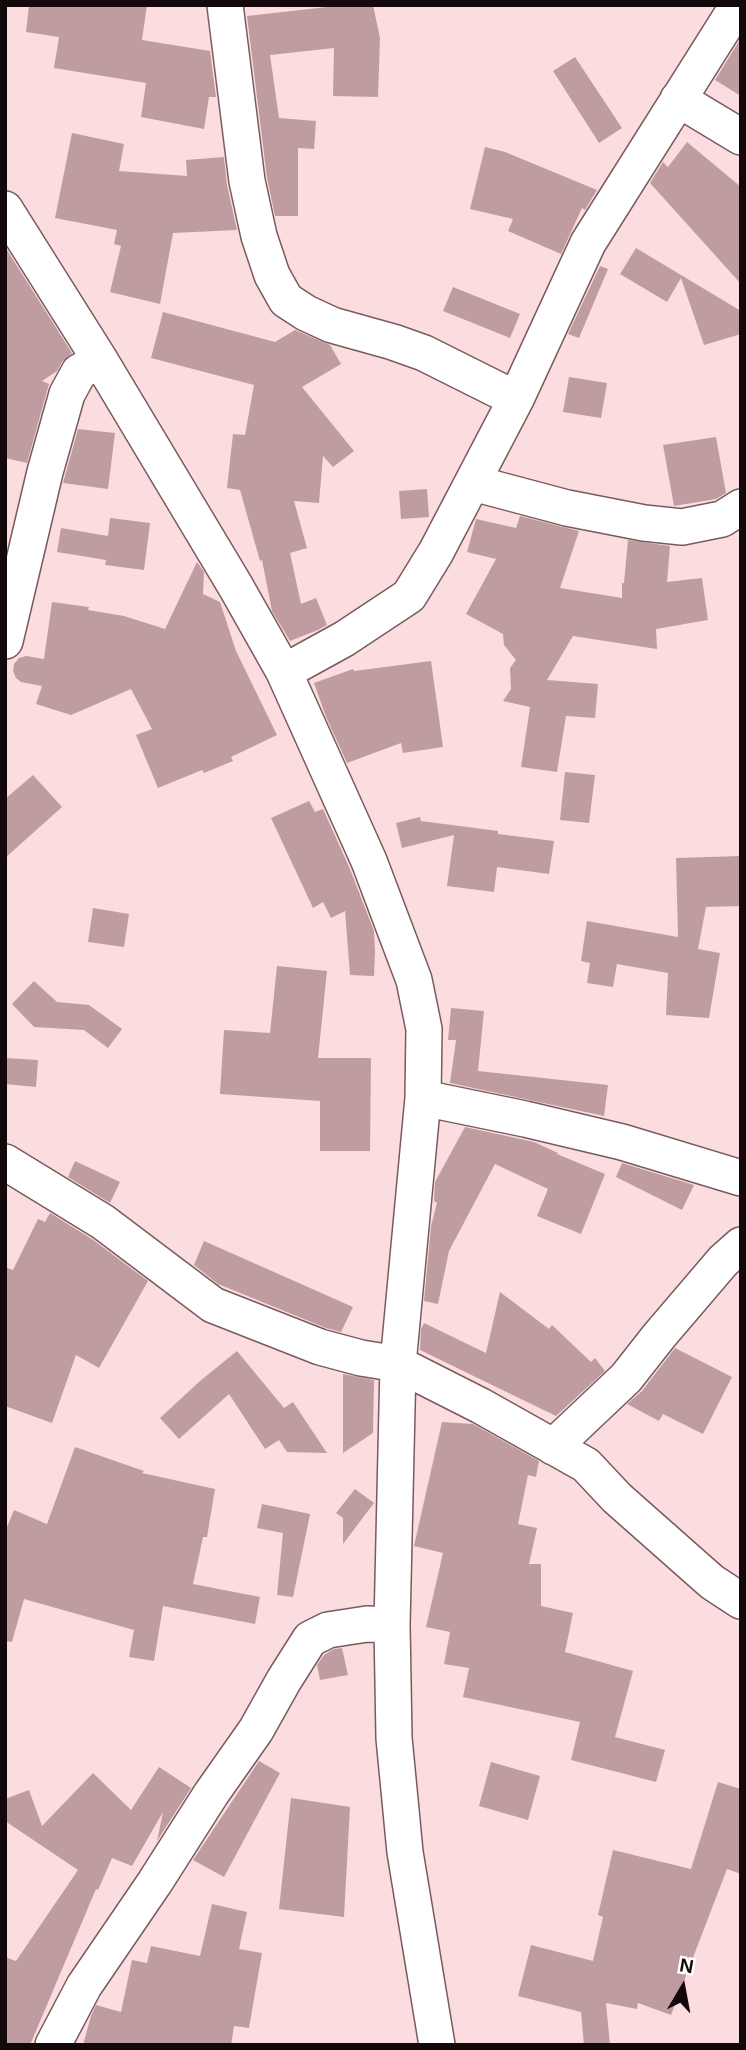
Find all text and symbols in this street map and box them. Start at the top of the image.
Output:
north arrow [648,1952,718,2022]
text: N [678,1954,695,1977]

